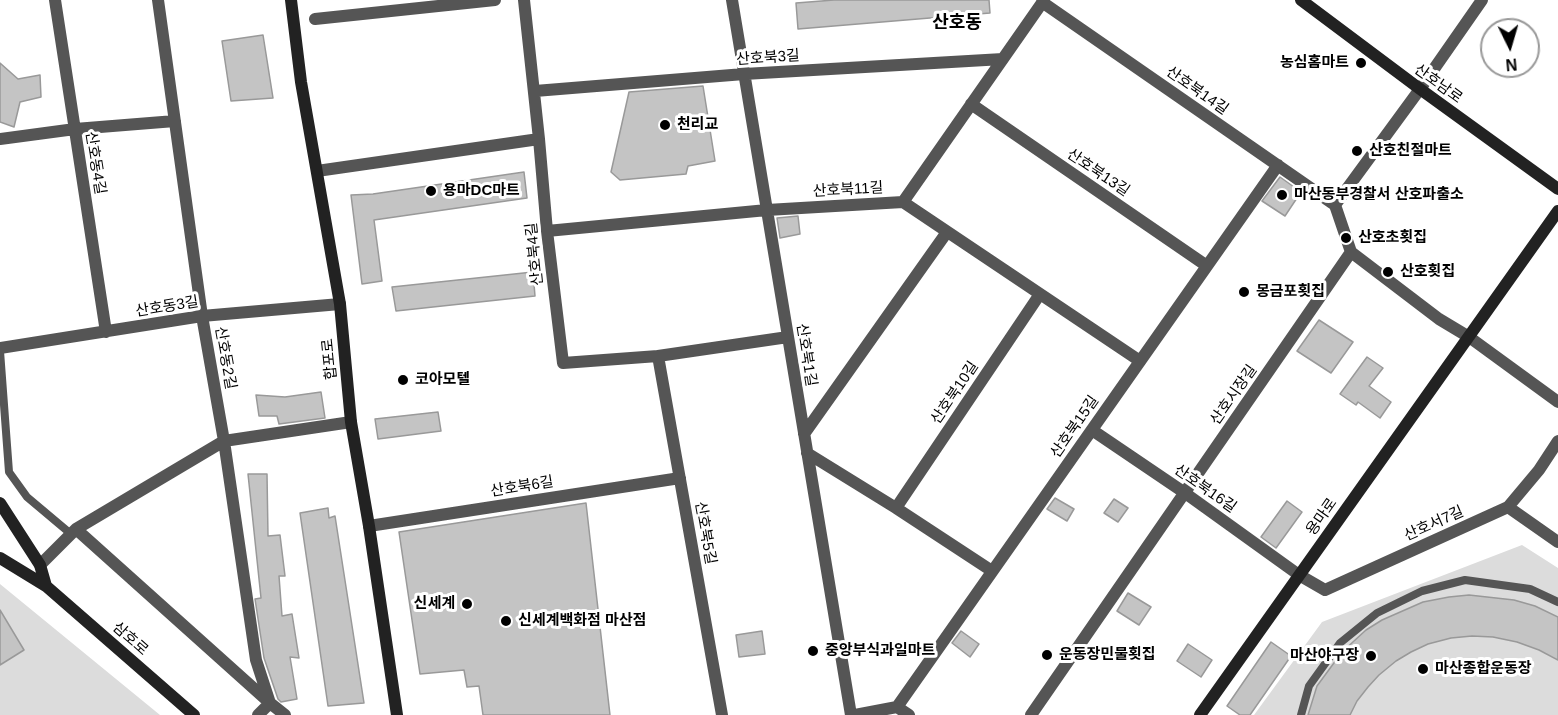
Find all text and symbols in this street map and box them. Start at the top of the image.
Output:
district label: 산호동 [932,12,982,34]
north arrow [1480,18,1540,78]
street label: 산호북3길 [736,47,800,69]
place label: 농심홈마트 [1280,54,1349,72]
text: N [1505,55,1518,73]
marker: 농심홈마트 [1354,56,1368,70]
street label: 산호남로 [1410,60,1466,108]
street label: 산호북14길 [1162,63,1232,119]
place label: 천리교 [677,116,718,134]
marker: 천리교 [658,118,672,132]
street label: 산호동4길 [81,130,109,196]
place label: 산호친절마트 [1369,142,1452,160]
marker: 산호친절마트 [1350,144,1364,158]
street label: 산호북13길 [1063,145,1133,201]
street label: 산호북11길 [812,179,884,201]
place label: 용마DC마트 [443,182,520,200]
marker: 용마DC마트 [424,184,438,198]
place label: 마산동부경찰서 산호파출소 [1294,186,1464,204]
marker: 마산동부경찰서 산호파출소 [1275,188,1289,202]
street label: 산호북4길 [523,221,547,287]
place label: 산호초횟집 [1358,229,1427,247]
marker: 산호초횟집 [1339,231,1353,245]
place label: 산호횟집 [1400,263,1455,281]
marker: 산호횟집 [1381,265,1395,279]
place label: 몽금포횟집 [1256,283,1325,301]
marker: 몽금포횟집 [1237,285,1251,299]
street label: 산호동3길 [134,293,200,321]
street label: 산호북1길 [792,322,820,388]
street label: 산호동2길 [211,325,239,391]
street label: 합포로 [319,337,341,381]
street label: 산호북10길 [927,358,983,428]
street label: 산호시장길 [1207,362,1261,428]
place label: 코아모텔 [415,371,470,389]
marker: 코아모텔 [396,373,410,387]
street label: 산호북15길 [1047,392,1103,462]
street label: 산호북16길 [1170,461,1240,517]
street label: 산호북6길 [489,473,555,501]
street label: 용마로 [1303,495,1341,539]
street label: 산호북5길 [691,500,719,566]
street label: 산호서7길 [1401,503,1467,545]
place label: 신세계 [414,595,455,613]
marker: 신세계 [460,597,474,611]
place label: 신세계백화점 마산점 [518,612,646,630]
marker: 신세계백화점 마산점 [499,614,513,628]
street label: 삼호로 [108,619,152,659]
place label: 중앙부식과일마트 [825,642,935,660]
marker: 중앙부식과일마트 [806,644,820,658]
place label: 운동장민물횟집 [1059,646,1156,664]
place label: 마산야구장 [1290,647,1359,665]
marker: 운동장민물횟집 [1040,648,1054,662]
marker: 마산야구장 [1364,649,1378,663]
place label: 마산종합운동장 [1435,660,1532,678]
marker: 마산종합운동장 [1416,662,1430,676]

